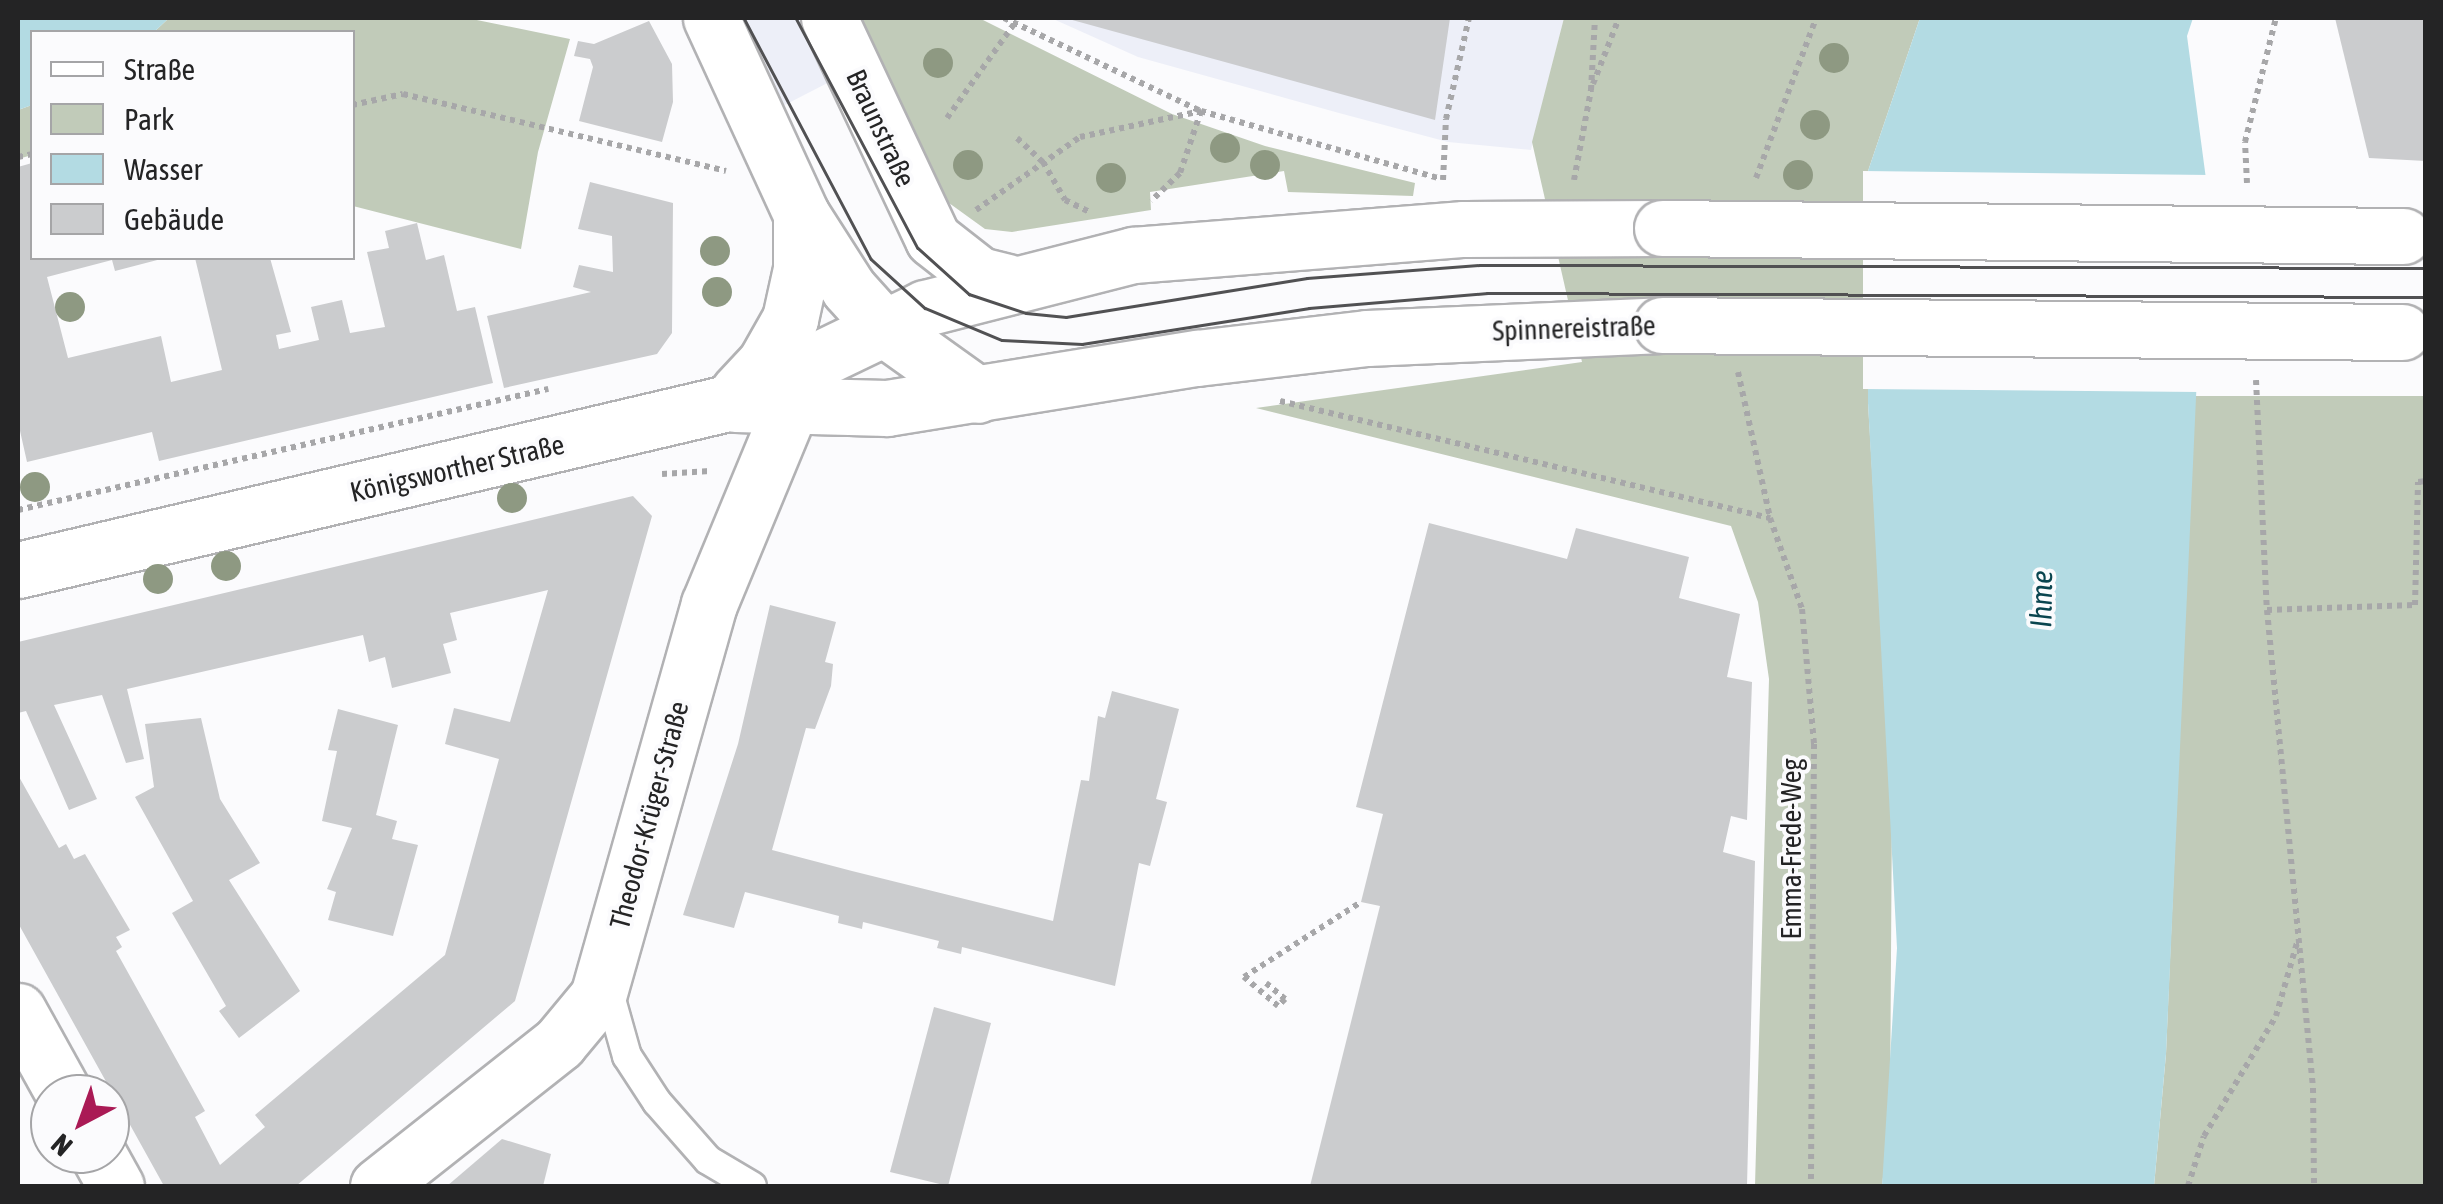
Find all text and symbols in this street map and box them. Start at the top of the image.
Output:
legend [30,30,355,260]
text: Straße [124,52,195,86]
street label: Braunstraße [839,64,923,192]
text: Park [124,102,174,136]
text: Wasser [124,152,202,186]
text: Gebäude [124,202,224,236]
street label: Spinnereistraße [1492,308,1656,348]
street label: Königsworther Straße [347,427,567,509]
water label: Ihme [2023,570,2059,628]
street label: Theodor-Krüger-Straße [602,698,696,932]
street label: Emma-Frede-Weg [1774,758,1808,940]
north arrow [30,1074,130,1174]
text: N [45,1128,78,1163]

